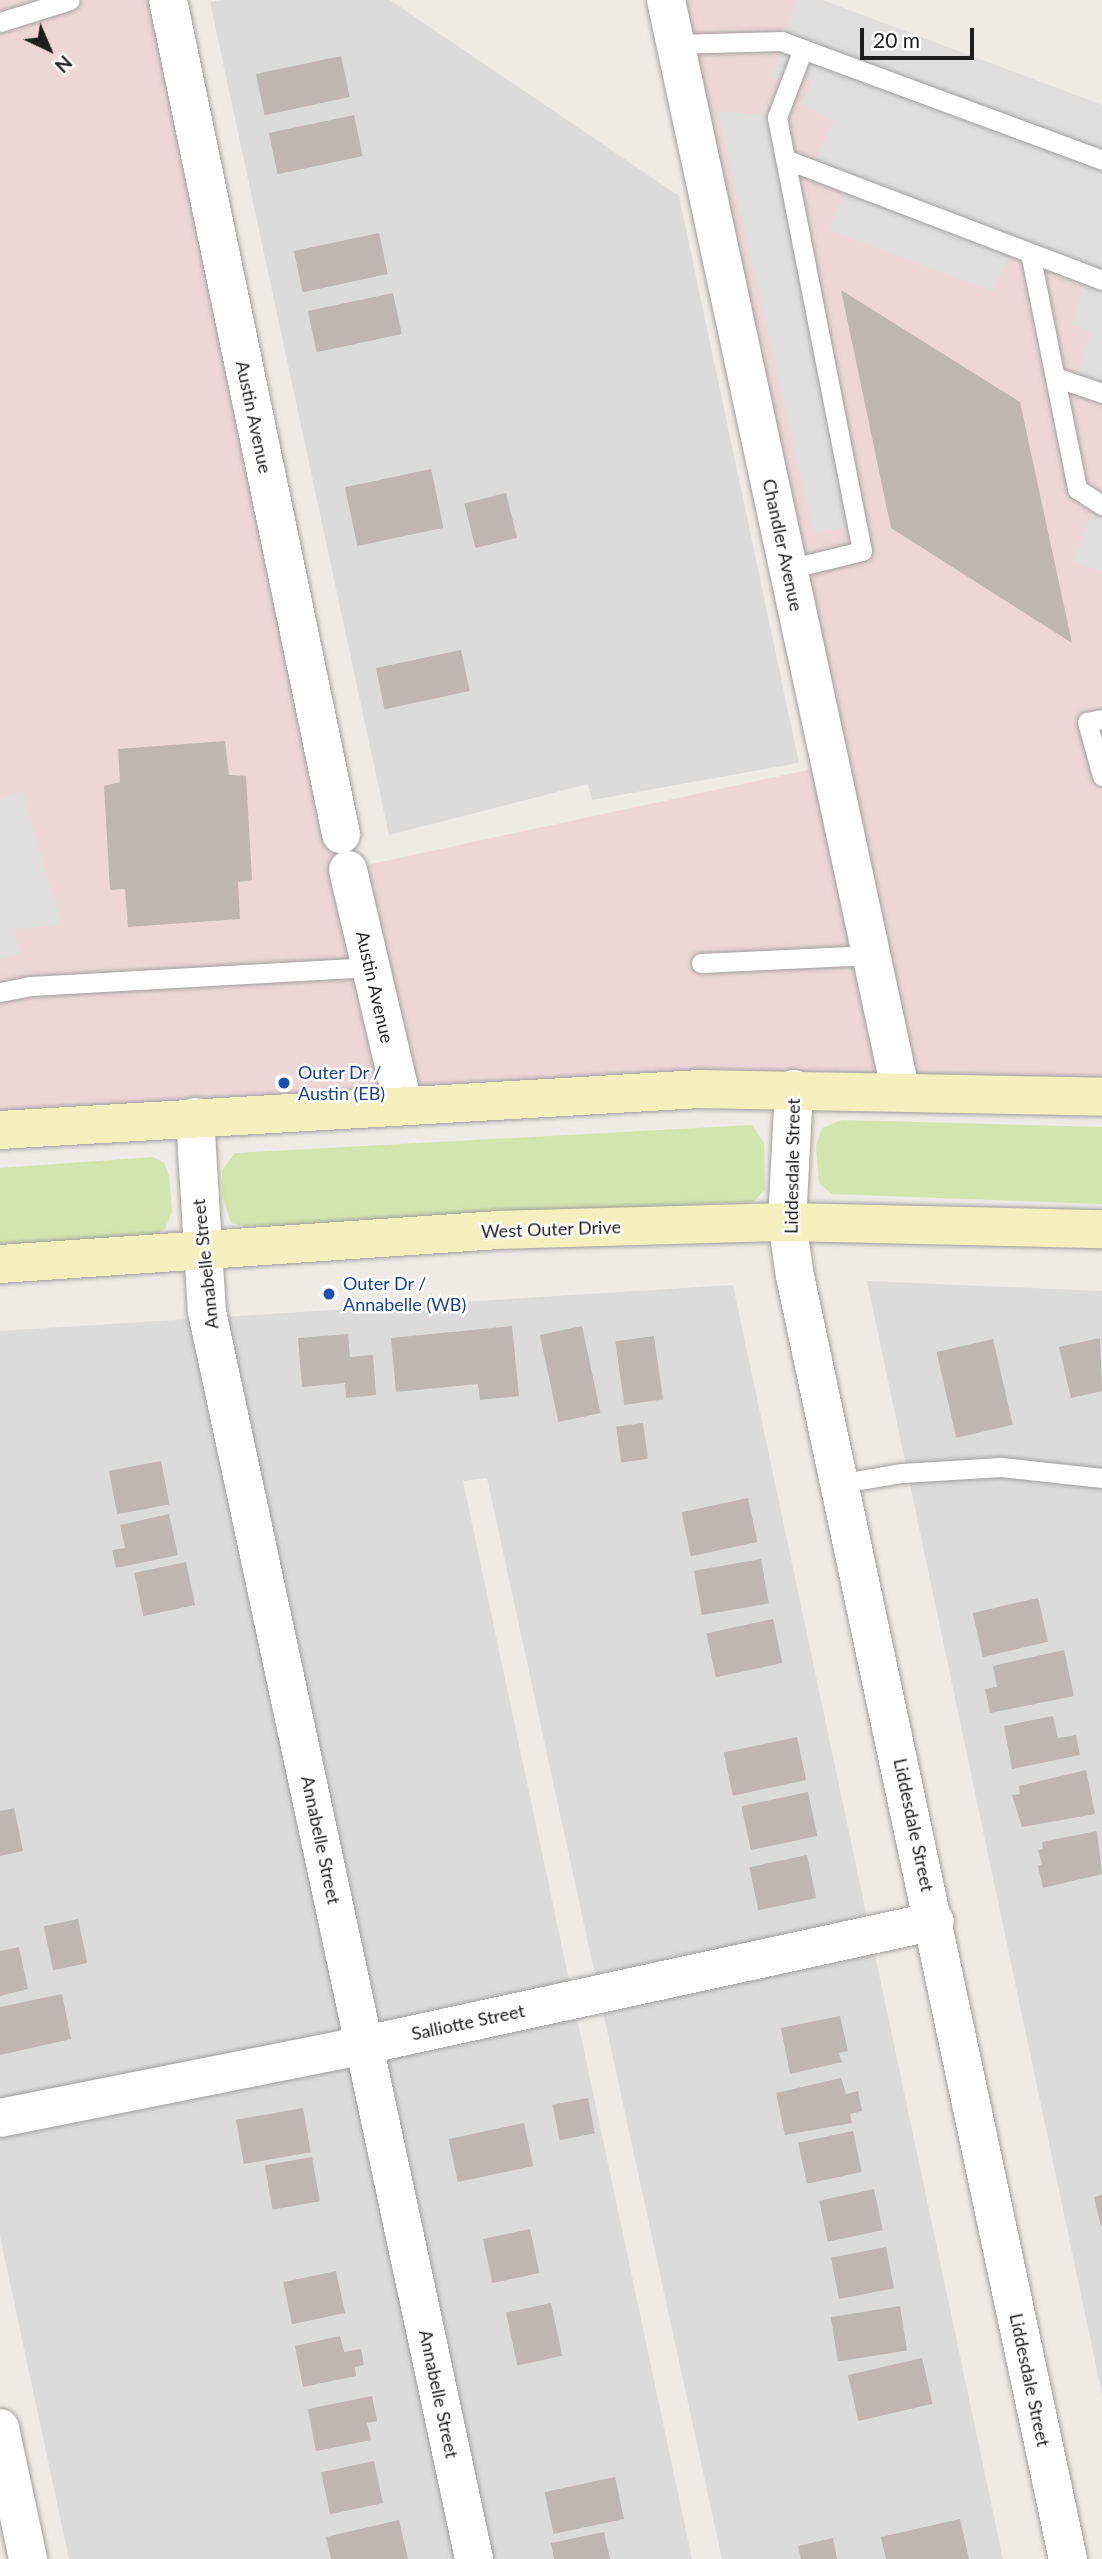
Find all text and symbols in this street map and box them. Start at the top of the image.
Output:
north arrow [14,14,84,84]
scale bar [864,14,978,58]
text: 20 m [873,27,920,52]
text: N [51,51,77,78]
street label: Austin Avenue [231,358,277,476]
street label: Chandler Avenue [758,476,808,614]
street label: Austin Avenue [352,928,398,1046]
place label: Outer Dr / Austin (EB) [298,1062,385,1104]
marker: Outer Dr / Austin (EB) [276,1075,292,1091]
street label: Liddesdale Street [780,1098,804,1234]
street label: Annabelle Street [187,1198,223,1330]
street label: West Outer Drive [481,1216,621,1242]
place label: Outer Dr / Annabelle (WB) [343,1273,466,1316]
marker: Outer Dr / Annabelle (WB) [321,1286,337,1302]
street label: Liddesdale Street [889,1756,939,1894]
street label: Annabelle Street [297,1774,345,1906]
street label: Salliotte Street [409,1999,527,2045]
street label: Liddesdale Street [1005,2311,1055,2449]
street label: Annabelle Street [415,2328,463,2460]

